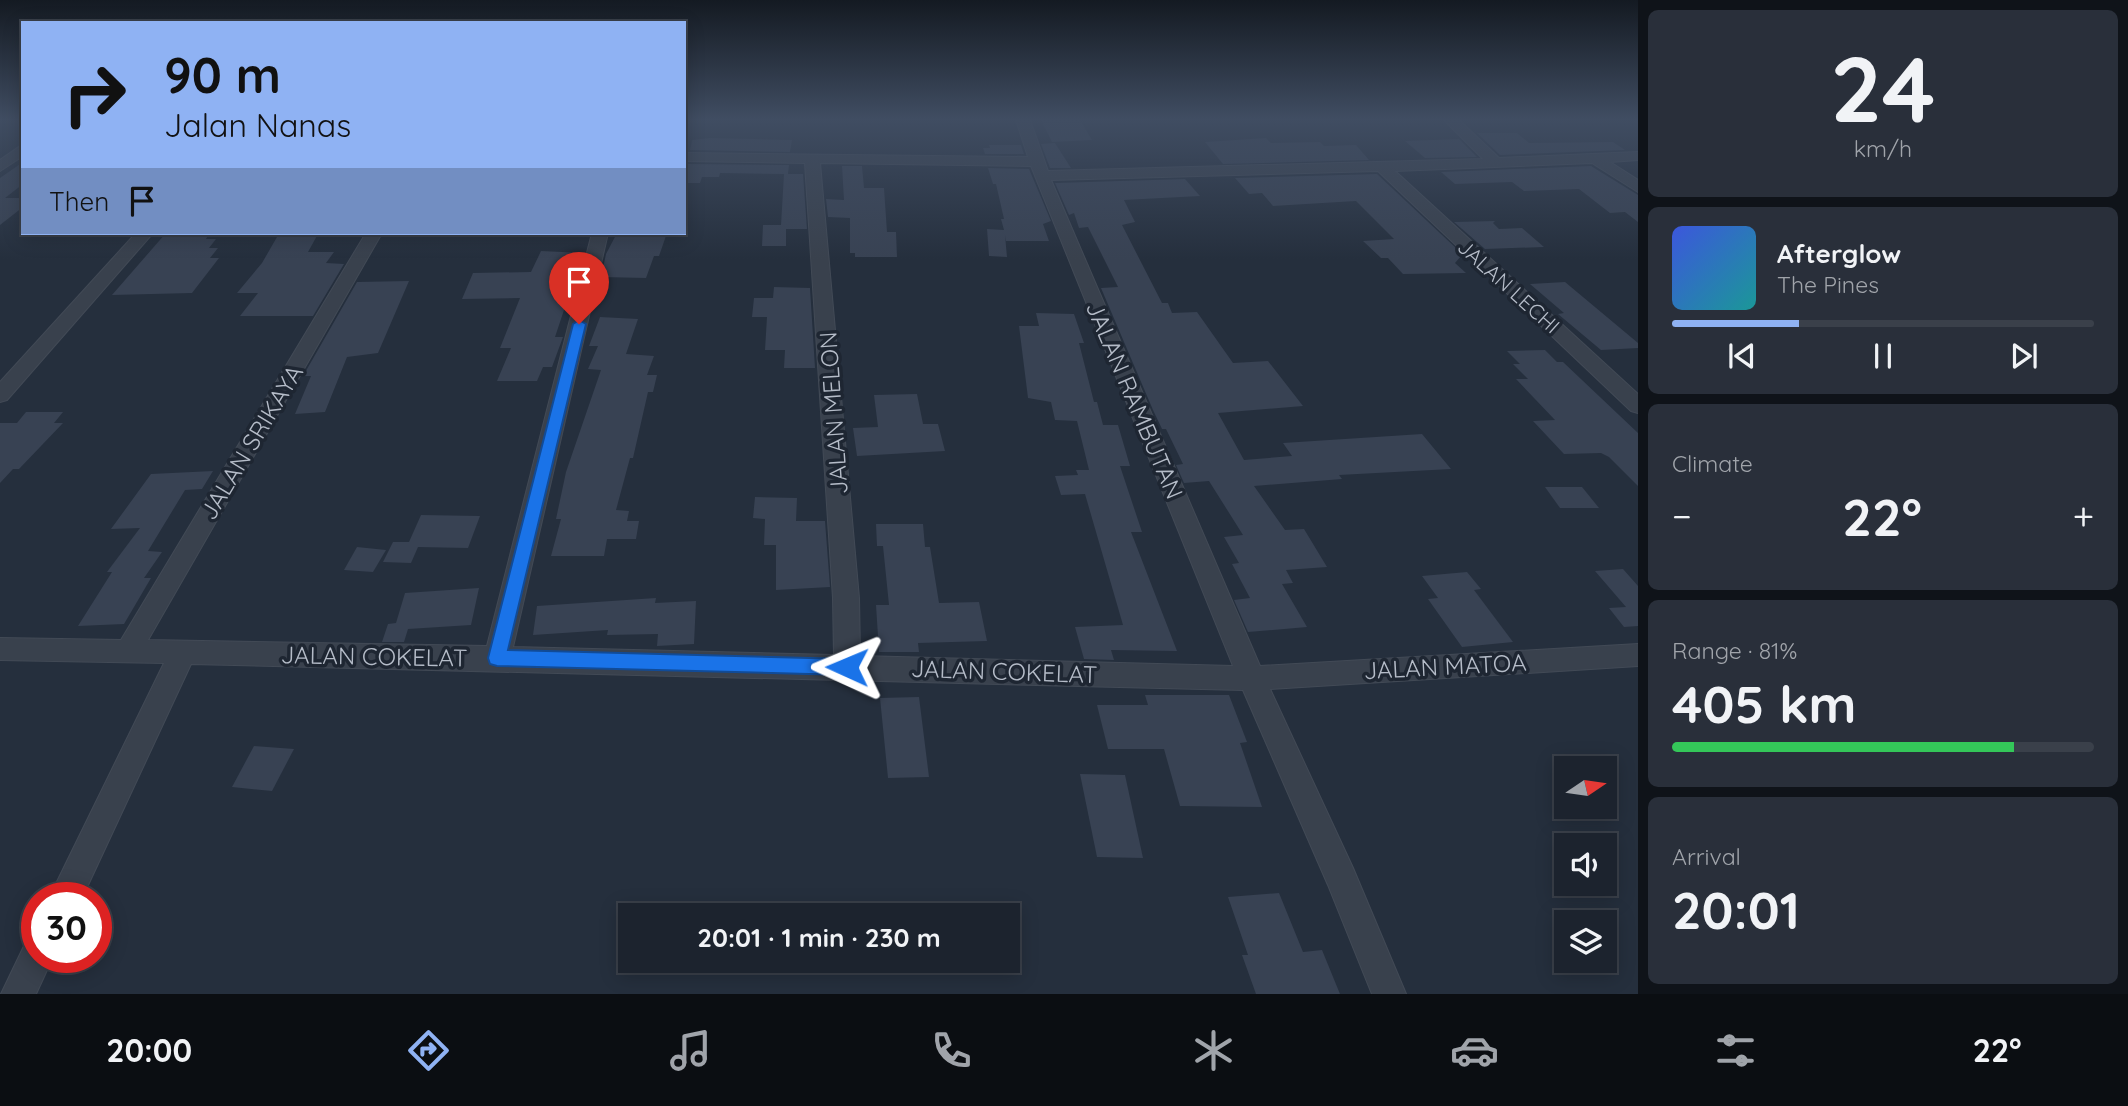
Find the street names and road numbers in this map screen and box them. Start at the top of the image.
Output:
street label: JALAN LECHI [1453,233,1565,339]
street label: JALAN RAMBUTAN [1080,297,1190,503]
street label: JALAN MELON [812,331,854,495]
street label: JALAN SRIKAYA [193,359,309,525]
street label: JALAN COKELAT [280,639,468,673]
street label: JALAN MATOA [1363,647,1527,685]
street label: JALAN COKELAT [910,653,1098,689]

